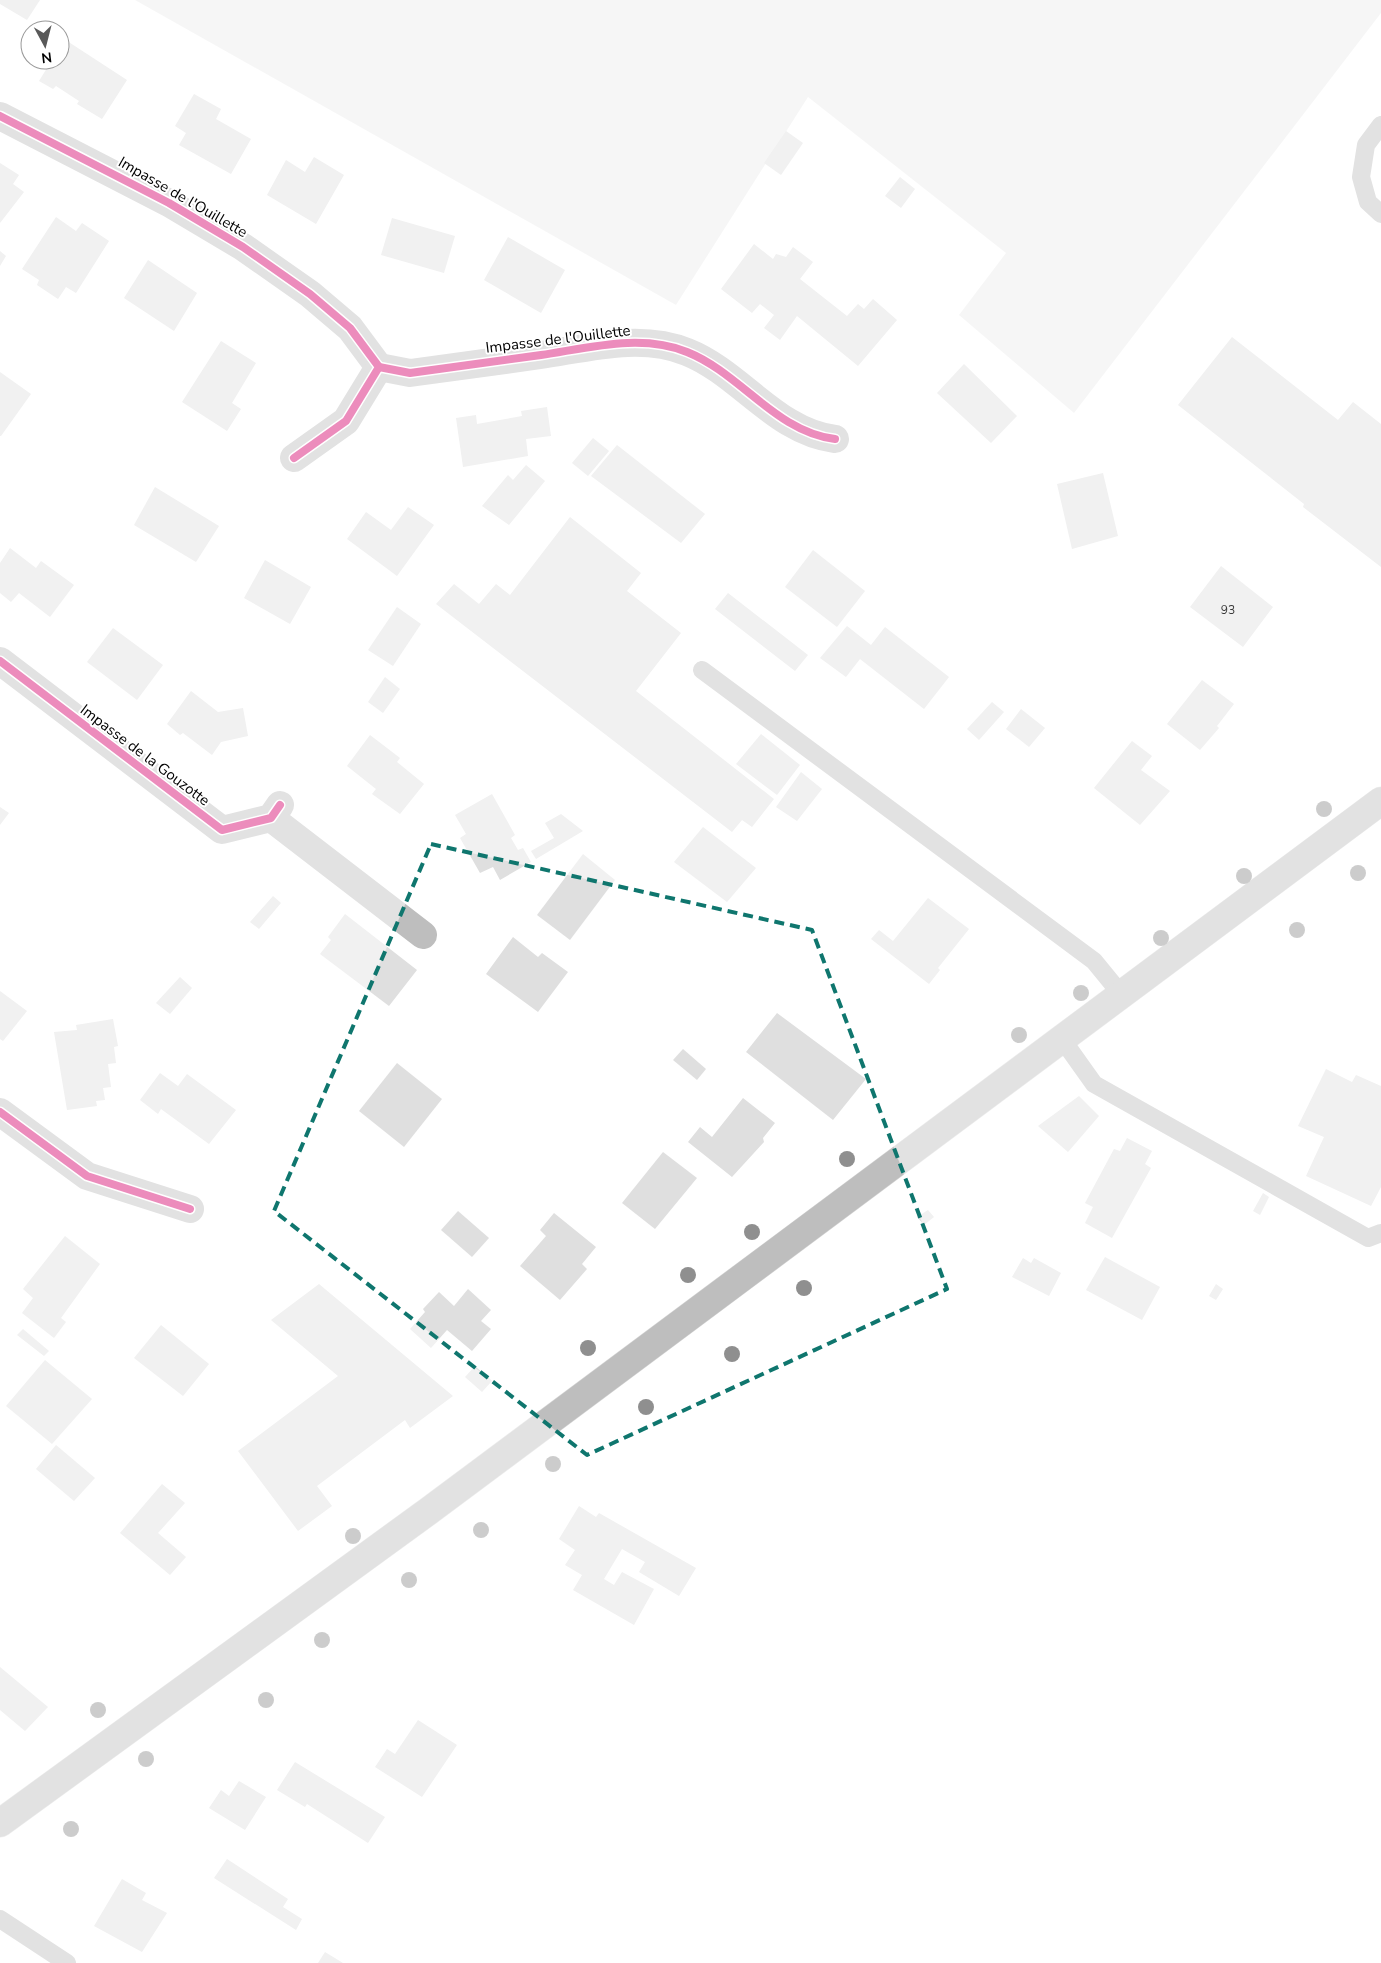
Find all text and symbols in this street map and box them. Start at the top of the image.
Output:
north arrow [20,20,70,70]
text: N [40,47,53,67]
street label: Impasse de l'Ouillette [115,152,251,242]
street label: Impasse de l'Ouillette [484,320,632,358]
house number: 93 [1221,602,1235,618]
street label: Impasse de la Gouzotte [76,700,214,810]

